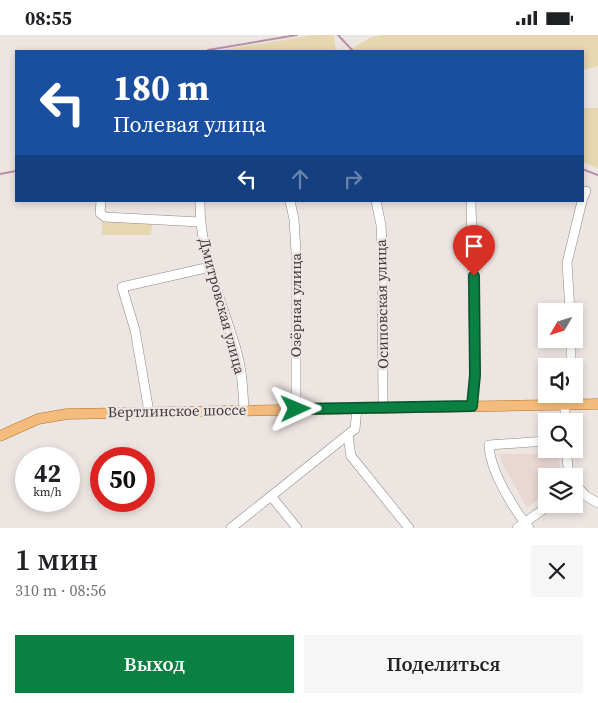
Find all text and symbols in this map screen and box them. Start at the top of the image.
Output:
text: 08:55 [25,5,72,31]
text: 180 m [113,64,209,112]
icon: left [30,70,95,135]
text: Полевая улица [113,109,266,139]
icon: left [233,165,261,193]
icon: ahead [286,165,314,193]
icon: right [339,165,367,193]
pin [453,225,495,276]
icon: arrive [460,232,488,260]
street label: Дмитровская улица [194,235,251,377]
street label: Осиповская улица [370,239,393,369]
street label: Озёрная улица [285,253,306,357]
north arrow [538,303,582,347]
map controls [538,303,583,513]
button: sound [538,358,583,403]
position arrow [269,382,321,434]
street label: Вертлинское шоссе [107,399,247,422]
button: search [538,413,583,458]
speed limit sign: 50 [90,447,155,512]
text: 42 [34,456,61,490]
button: layers [538,468,583,513]
text: km/h [33,484,62,500]
text: 1 мин [15,539,98,580]
button: close [531,545,583,597]
text: 310 m · 08:56 [15,579,106,601]
button: Выход [15,635,294,693]
button: Поделиться [304,635,583,693]

